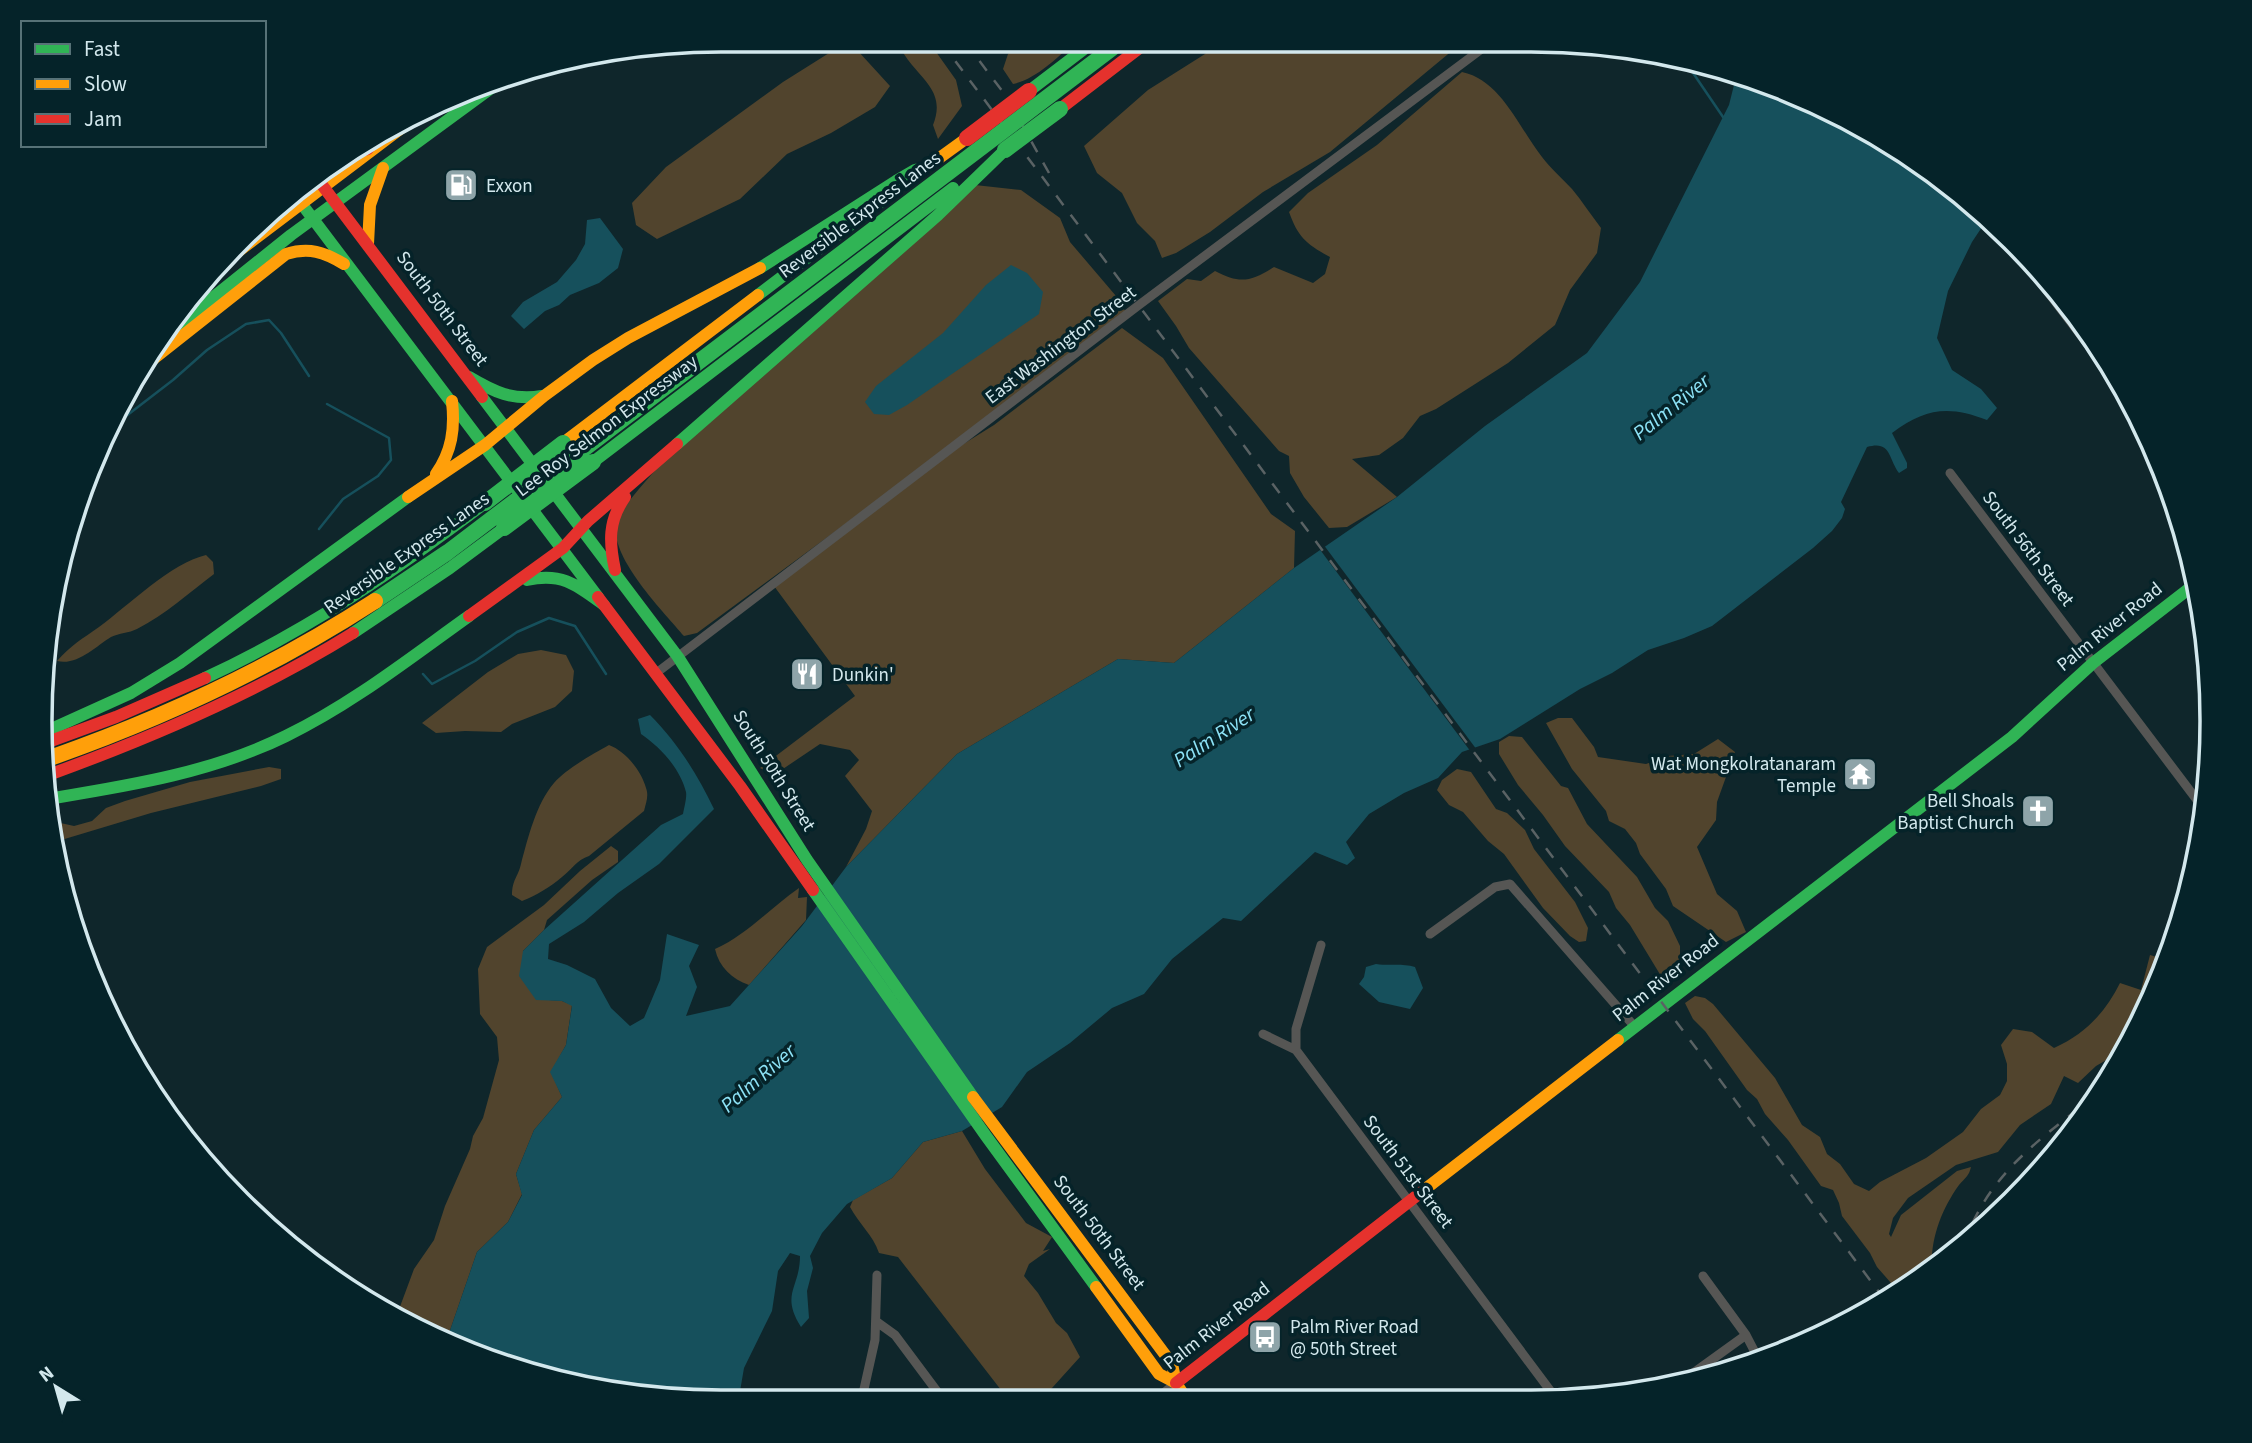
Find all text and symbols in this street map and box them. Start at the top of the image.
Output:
legend [21,21,266,147]
text: Fast [84,34,120,64]
text: Slow [84,69,127,99]
text: Jam [84,104,122,134]
street label: Reversible Express Lanes [773,145,947,285]
fuel station icon: Exxon [442,166,480,204]
place label: Exxon [486,173,533,200]
street label: South 50th Street [389,246,495,373]
street label: East Washington Street [980,279,1142,411]
street label: Lee Roy Selmon Expressway [510,349,704,504]
water label: Palm River [1626,366,1717,448]
street label: Reversible Express Lanes [319,486,495,621]
street label: South 56th Street [1975,486,2081,613]
street label: Palm River Road [2051,576,2168,678]
restaurant icon: Dunkin' [788,655,826,693]
place label: Dunkin' [832,662,894,689]
water label: Palm River [1167,699,1261,775]
street label: South 50th Street [726,705,822,837]
place label: Wat Mongkolratanaram Temple [1651,751,1836,800]
temple icon: Wat Mongkolratanaram Temple [1841,755,1879,793]
place label: Bell Shoals Baptist Church [1897,788,2014,837]
church icon: Bell Shoals Baptist Church [2019,792,2057,830]
street label: Palm River Road [1607,928,1725,1028]
water label: Palm River [713,1036,803,1119]
street label: South 51st Street [1356,1110,1460,1235]
street label: South 50th Street [1046,1170,1152,1297]
street label: Palm River Road [1158,1276,1276,1376]
place label: Palm River Road @ 50th Street [1290,1314,1419,1363]
bus stop icon: Palm River Road @ 50th Street [1246,1318,1284,1356]
north arrow [21,1352,91,1422]
text: N [33,1360,60,1389]

